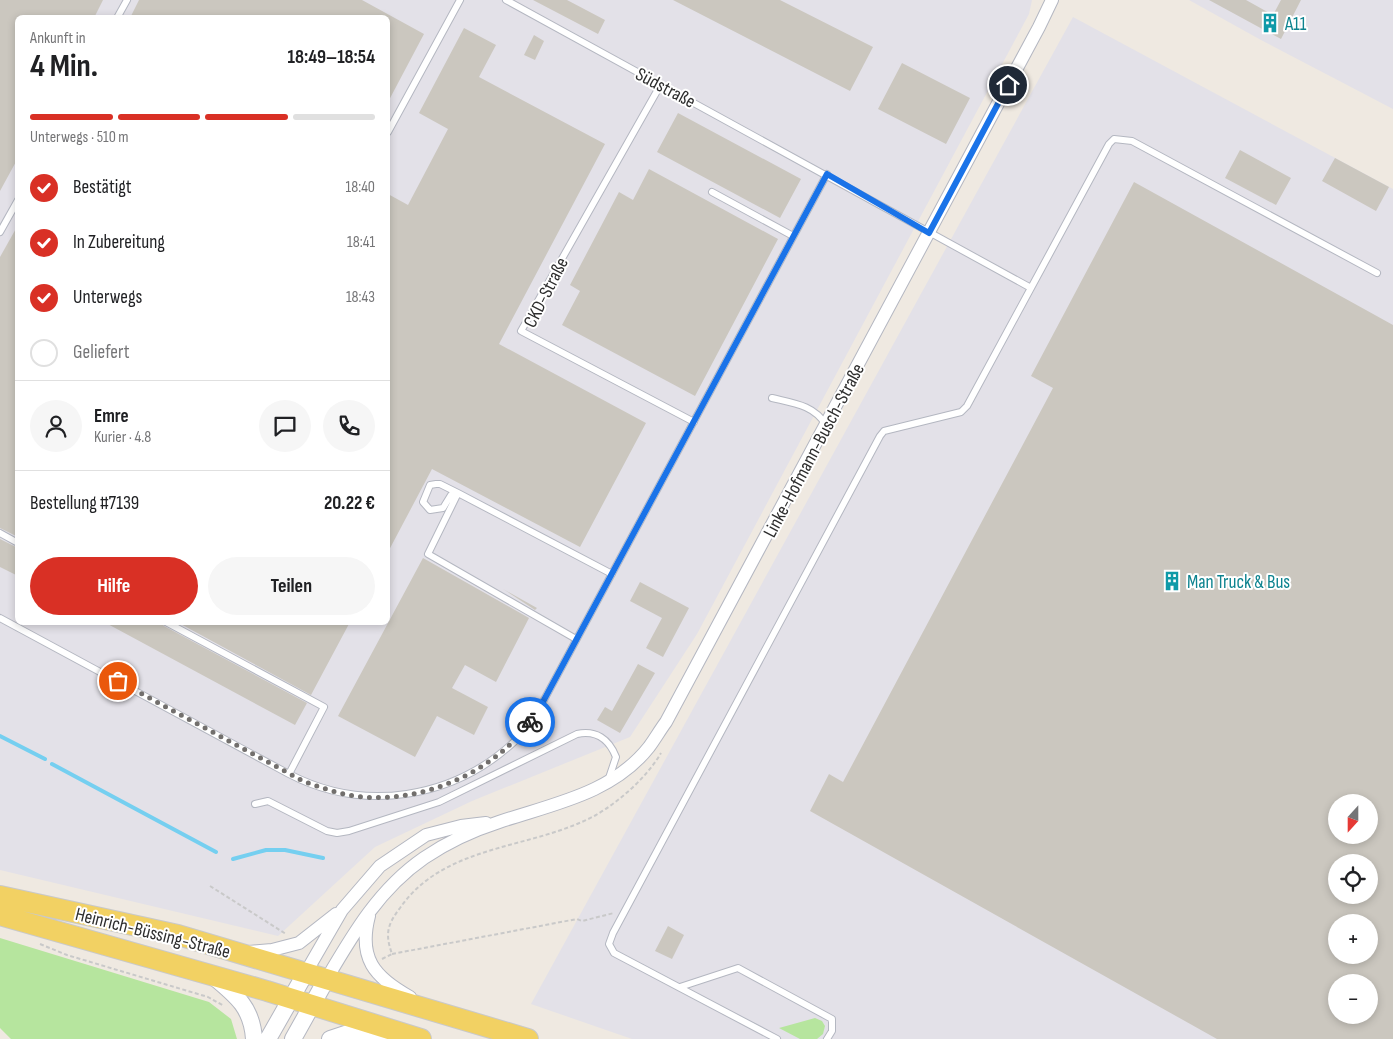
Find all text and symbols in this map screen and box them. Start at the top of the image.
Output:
building icon: A11 [1259,12,1281,34]
place label: A11 [1284,13,1307,36]
text: Ankunft in [30,29,86,48]
text: 18:49–18:54 [288,46,375,69]
text: 4 Min. [30,47,98,86]
street label: Südstraße [631,63,699,114]
pin [987,64,1029,106]
icon: home [994,71,1022,99]
text: Unterwegs · 510 m [30,128,129,147]
icon: check [30,174,58,202]
text: Bestätigt [73,176,132,199]
text: 18:40 [346,178,375,197]
icon: check [30,229,58,257]
text: In Zubereitung [73,231,165,254]
text: 18:41 [347,233,375,252]
street label: CKD-Straße [519,254,574,332]
icon: check [30,284,58,312]
text: Unterwegs [73,286,142,309]
text: 18:43 [346,288,375,307]
text: Geliefert [73,341,129,364]
street label: Linke-Hofmann-Busch-Straße [759,360,870,542]
button: person [30,400,82,452]
button: chat [259,400,311,452]
button: phone [323,400,375,452]
text: Emre [94,405,129,428]
text: Kurier · 4.8 [94,428,151,447]
text: Bestellung #7139 [30,492,139,515]
text: 20.22 € [324,492,375,515]
button: Hilfe [30,557,198,615]
button: Teilen [208,557,375,615]
building icon: Man Truck & Bus [1161,570,1183,592]
place label: Man Truck & Bus [1187,571,1290,594]
pin [97,660,139,702]
icon: bag [104,667,132,695]
courier [505,697,555,747]
icon: bike [516,708,544,736]
north arrow [1328,794,1378,844]
map controls [1328,794,1378,1024]
button: locate [1328,854,1378,904]
street label: Heinrich-Büssing-Straße [73,903,233,964]
button: + [1328,914,1378,964]
button: − [1328,974,1378,1024]

